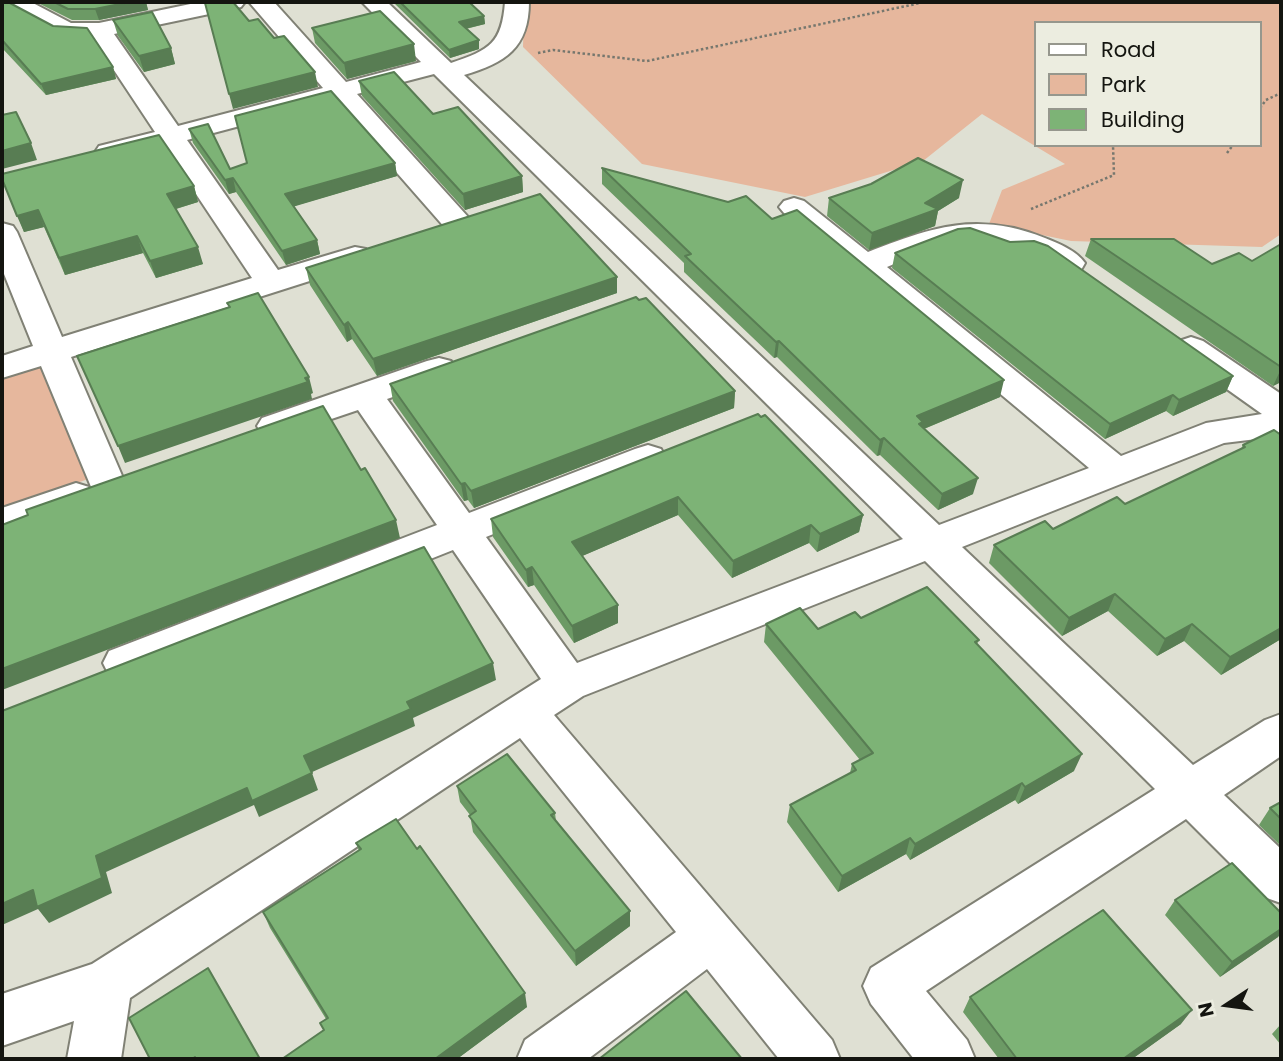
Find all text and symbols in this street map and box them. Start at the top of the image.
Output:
legend [1034,21,1262,147]
text: Road [1101,35,1156,64]
text: Park [1101,70,1146,99]
text: Building [1101,105,1185,134]
north arrow [1192,970,1262,1040]
text: N [1191,1000,1221,1020]

